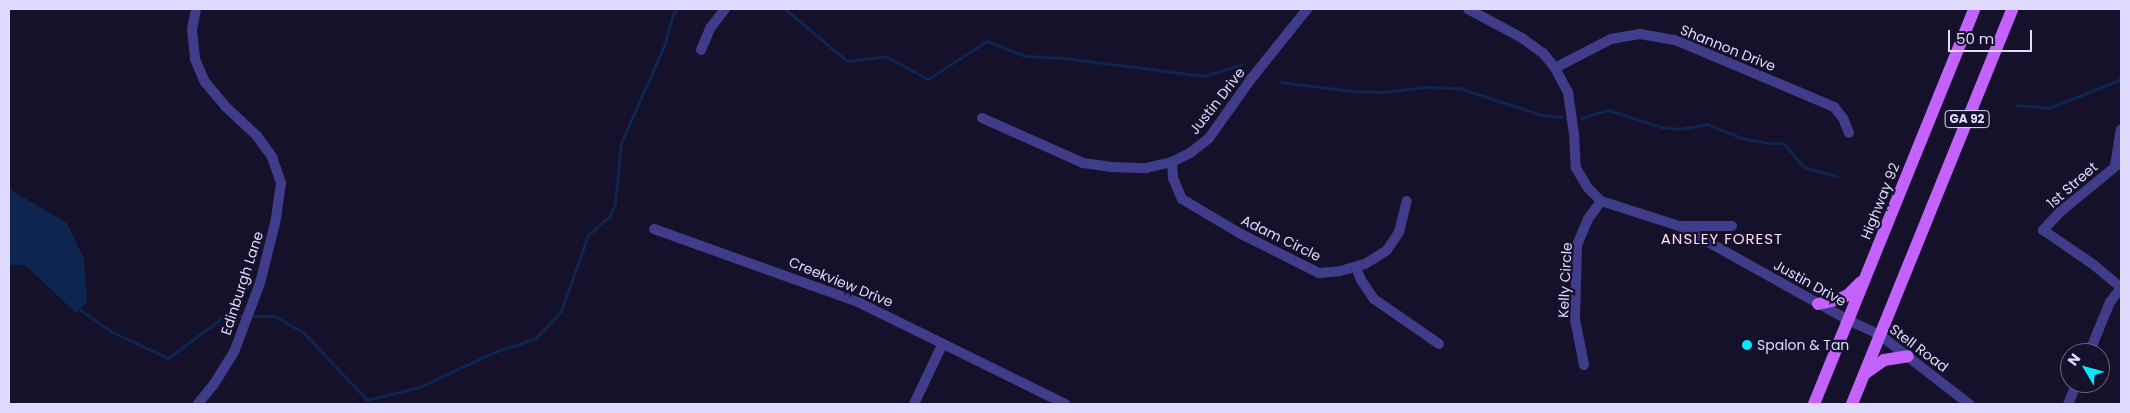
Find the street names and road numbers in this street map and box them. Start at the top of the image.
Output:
street label: Shannon Drive [1678,21,1778,75]
street label: Justin Drive [1186,64,1248,138]
road number: GA 92 [1944,110,1990,128]
street label: 1st Street [2043,158,2101,212]
street label: Highway 92 [1857,160,1903,242]
street label: Adam Circle [1238,211,1324,265]
street label: Edinburgh Lane [217,229,267,337]
street label: Kelly Circle [1555,242,1575,318]
street label: Creekview Drive [786,253,896,311]
street label: Justin Drive [1771,256,1849,310]
street label: Stell Road [1886,321,1952,375]

